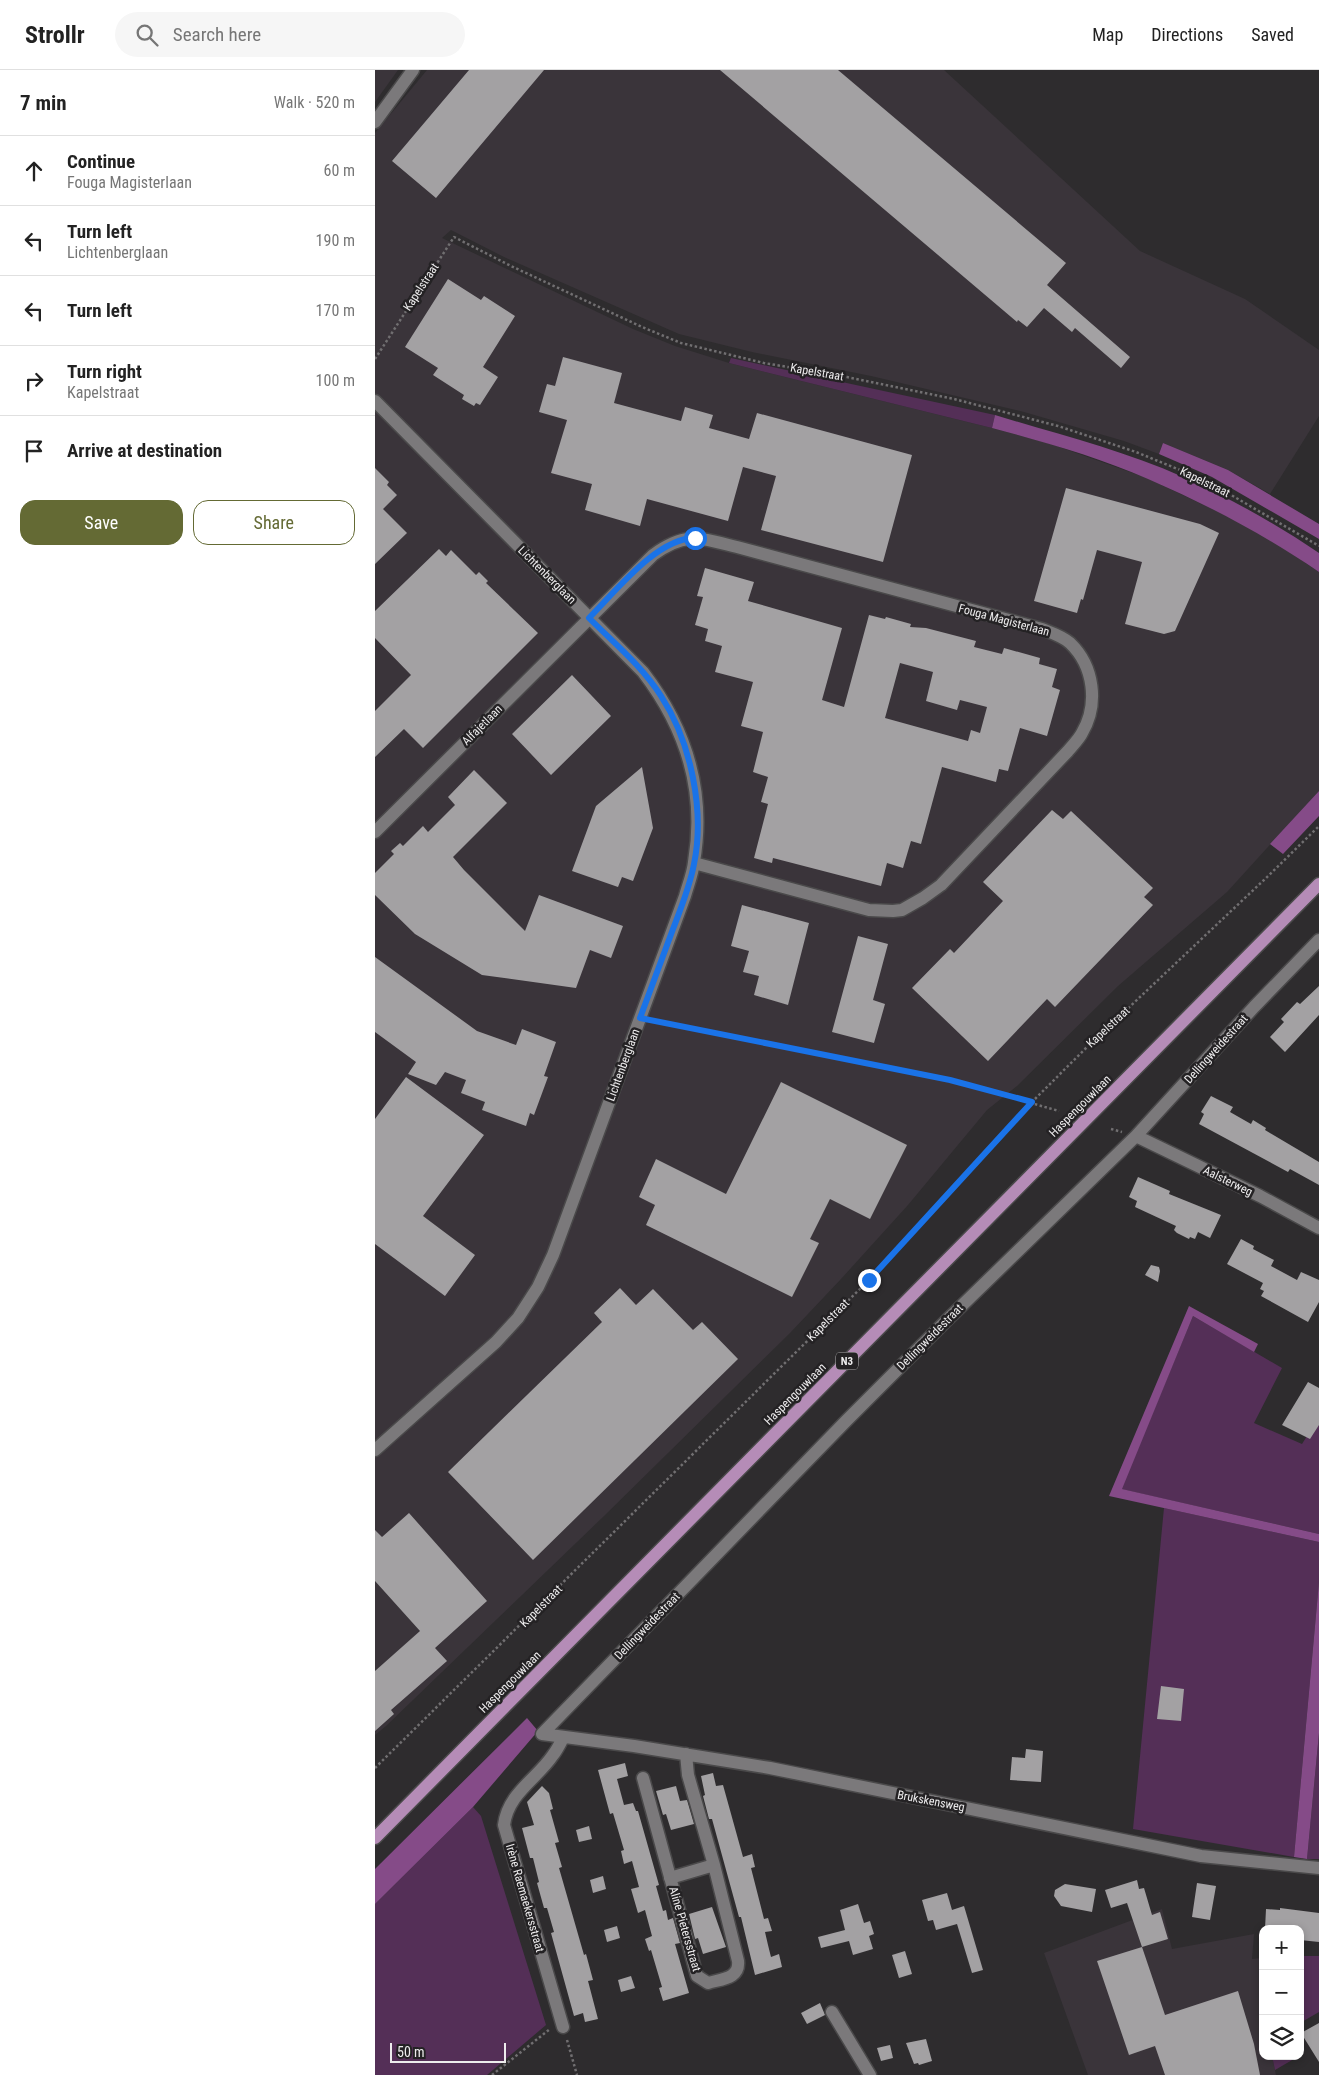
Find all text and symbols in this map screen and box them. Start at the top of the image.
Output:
search box [115,12,465,57]
text: Strollr [25,21,85,49]
icon: search [133,21,161,49]
text: Search here [173,23,261,46]
text: Map [1092,24,1123,45]
text: Directions [1151,24,1223,45]
text: Saved [1251,24,1294,45]
text: 7 min [20,91,67,115]
text: Walk · 520 m [274,93,355,112]
text: Continue [67,150,135,173]
icon: ahead [20,157,48,185]
text: 60 m [323,161,355,180]
text: Fouga Magisterlaan [67,173,192,192]
text: Turn left [67,220,132,243]
icon: left [20,227,48,255]
text: 190 m [316,231,355,250]
text: Lichtenberglaan [67,243,168,262]
street label: Kapelstraat [400,260,442,313]
icon: left [20,297,48,325]
text: Turn left [67,299,132,322]
text: 170 m [316,301,355,320]
text: Turn right [67,360,142,383]
street label: Kapelstraat [789,360,845,384]
icon: right [20,367,48,395]
text: 100 m [316,371,355,390]
text: Kapelstraat [67,383,139,402]
icon: arrive [20,437,48,465]
text: Arrive at destination [67,439,222,462]
street label: Kapelstraat [1178,464,1233,500]
button: Save [20,500,183,545]
button: Share [193,500,355,545]
route start [684,527,707,550]
street label: Lichtenberglaan [515,543,579,607]
street label: Fouga Magisterlaan [957,601,1051,639]
street label: Alfajetlaan [459,702,505,748]
street label: Kapelstraat [1083,1003,1133,1051]
street label: Dellingweidestraat [1181,1011,1251,1086]
street label: Lichtenberglaan [603,1027,643,1103]
street label: Haspengouwlaan [1046,1072,1114,1140]
street label: Aalsterweg [1201,1163,1255,1199]
route end [858,1269,881,1292]
street label: Kapelstraat [804,1296,852,1344]
street label: Dellingweidestraat [894,1301,966,1373]
road number: N3 [836,1352,858,1370]
street label: Haspengouwlaan [761,1360,829,1428]
street label: Kapelstraat [517,1582,565,1630]
street label: Dellingweidestraat [611,1589,683,1662]
street label: Haspengouwlaan [476,1648,544,1716]
street label: Brukskensweg [896,1788,966,1814]
street label: Irène Raemaekersstraat [503,1842,547,1954]
street label: Aline Pietersstraat [666,1885,704,1973]
map controls [1259,1925,1304,2060]
button: + [1259,1925,1304,1970]
button: − [1259,1970,1304,2015]
button: layers [1259,2015,1304,2060]
scale bar [390,2040,506,2063]
text: 50 m [397,2044,425,2060]

